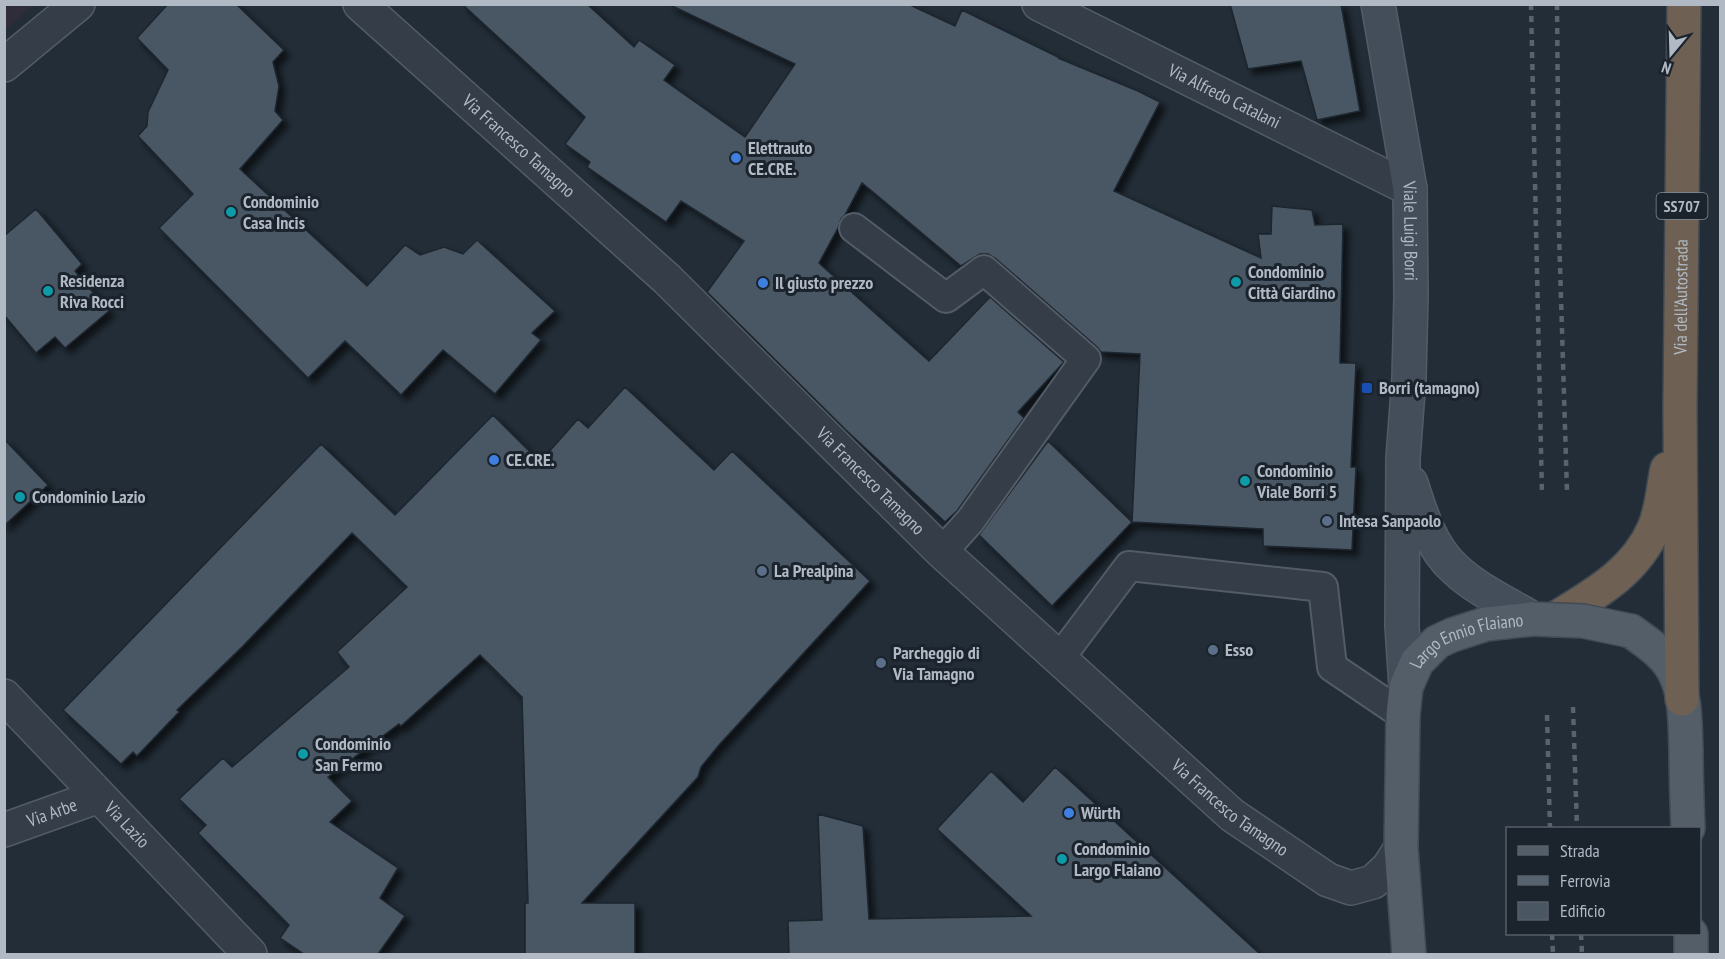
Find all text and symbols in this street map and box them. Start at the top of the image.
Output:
north arrow [1641,24,1701,84]
text: N [1659,57,1673,79]
street label: Via Alfredo Catalani [1164,58,1284,134]
street label: Via Francesco Tamagno [457,89,580,202]
place label: Elettrauto CE.CRE. [748,136,812,180]
marker: Elettrauto CE.CRE. [729,151,743,165]
street label: Viale Luigi Borri [1398,179,1423,281]
place label: Condominio Casa Incis [243,190,319,234]
road number: SS707 [1656,193,1708,219]
marker: Condominio Casa Incis [224,205,238,219]
street label: Via dell'Autostrada [1669,239,1693,356]
place label: Condominio Città Giardino [1248,260,1336,304]
place label: Residenza Riva Rocci [60,269,124,313]
place label: Il giusto prezzo [775,271,873,294]
marker: Condominio Città Giardino [1229,275,1243,289]
marker: Il giusto prezzo [756,276,770,290]
marker: Residenza Riva Rocci [41,284,55,298]
place label: Borri (tamagno) [1379,376,1480,399]
marker: Borri (tamagno) [1360,381,1374,395]
street label: Via Francesco Tamagno [811,421,930,540]
place label: CE.CRE. [506,448,555,471]
marker: CE.CRE. [487,453,501,467]
place label: Condominio Viale Borri 5 [1256,459,1337,503]
marker: Condominio Viale Borri 5 [1238,474,1252,488]
place label: Condominio Lazio [32,485,146,508]
marker: Condominio Lazio [13,490,27,504]
place label: Intesa Sanpaolo [1339,509,1441,532]
marker: Intesa Sanpaolo [1320,514,1334,528]
place label: La Prealpina [774,559,853,582]
marker: La Prealpina [755,564,769,578]
street label: Largo Ennio Flaiano [1404,608,1525,671]
place label: Esso [1225,638,1253,661]
place label: Parcheggio di Via Tamagno [892,641,980,685]
marker: Esso [1206,643,1220,657]
marker: Parcheggio di Via Tamagno [874,656,888,670]
place label: Condominio San Fermo [315,732,391,776]
marker: Condominio San Fermo [296,747,310,761]
street label: Via Francesco Tamagno [1166,753,1293,861]
street label: Via Arbe [23,793,80,832]
street label: Via Lazio [99,796,155,853]
place label: Würth [1080,801,1121,824]
marker: Würth [1062,806,1076,820]
legend [1506,827,1701,935]
place label: Condominio Largo Flaiano [1074,837,1161,881]
text: Strada [1560,839,1600,862]
marker: Condominio Largo Flaiano [1055,852,1069,866]
text: Ferrovia [1560,869,1610,892]
text: Edificio [1560,899,1606,922]

